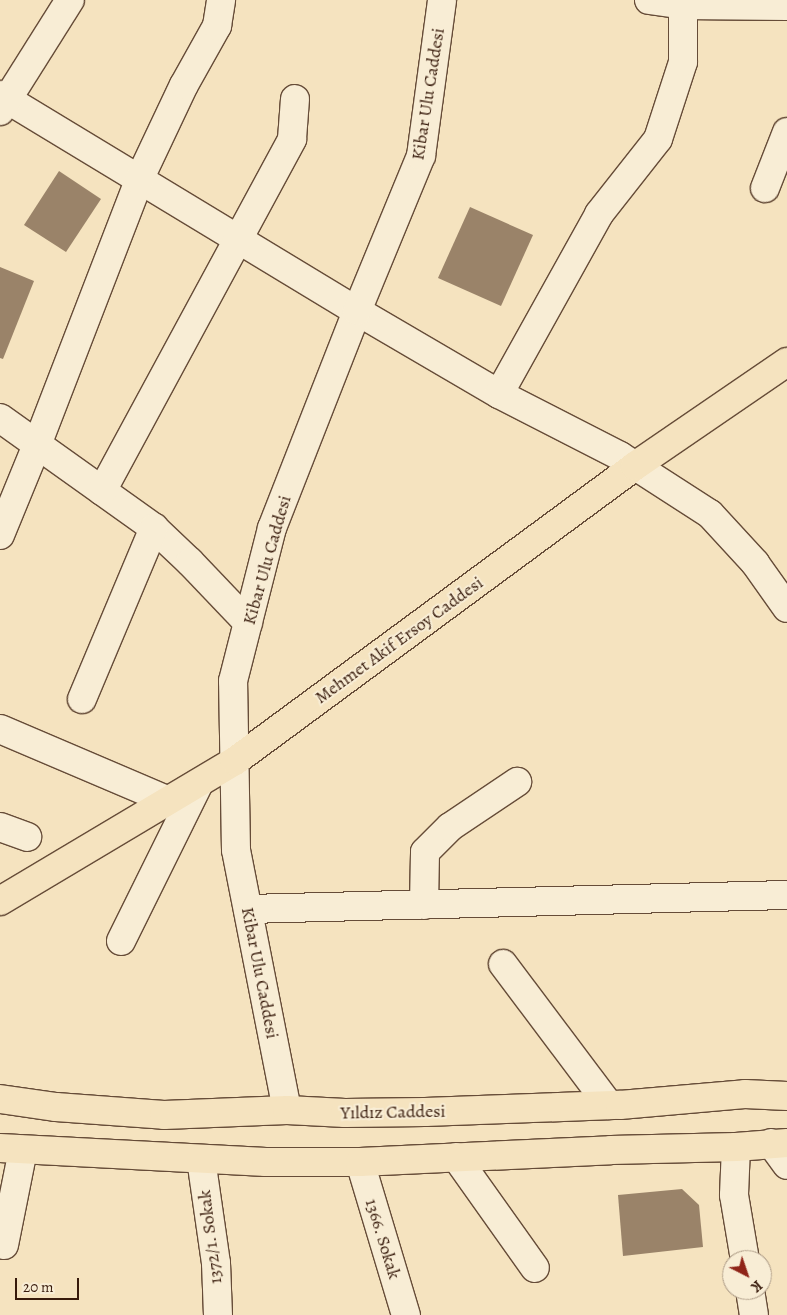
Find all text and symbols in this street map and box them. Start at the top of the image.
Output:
street label: Kibar Ulu Caddesi [407,26,449,162]
street label: Kibar Ulu Caddesi [238,493,296,627]
street label: Mehmet Akif Ersoy Caddesi [311,572,487,708]
street label: Kibar Ulu Caddesi [237,905,283,1041]
street label: Yıldız Caddesi [340,1100,446,1124]
street label: 1372/1. Sokak [193,1189,227,1285]
street label: 1366. Sokak [360,1196,406,1282]
north arrow [722,1250,772,1300]
scale bar [18,1268,81,1300]
text: K [747,1276,766,1296]
text: 20 m [23,1277,54,1297]

